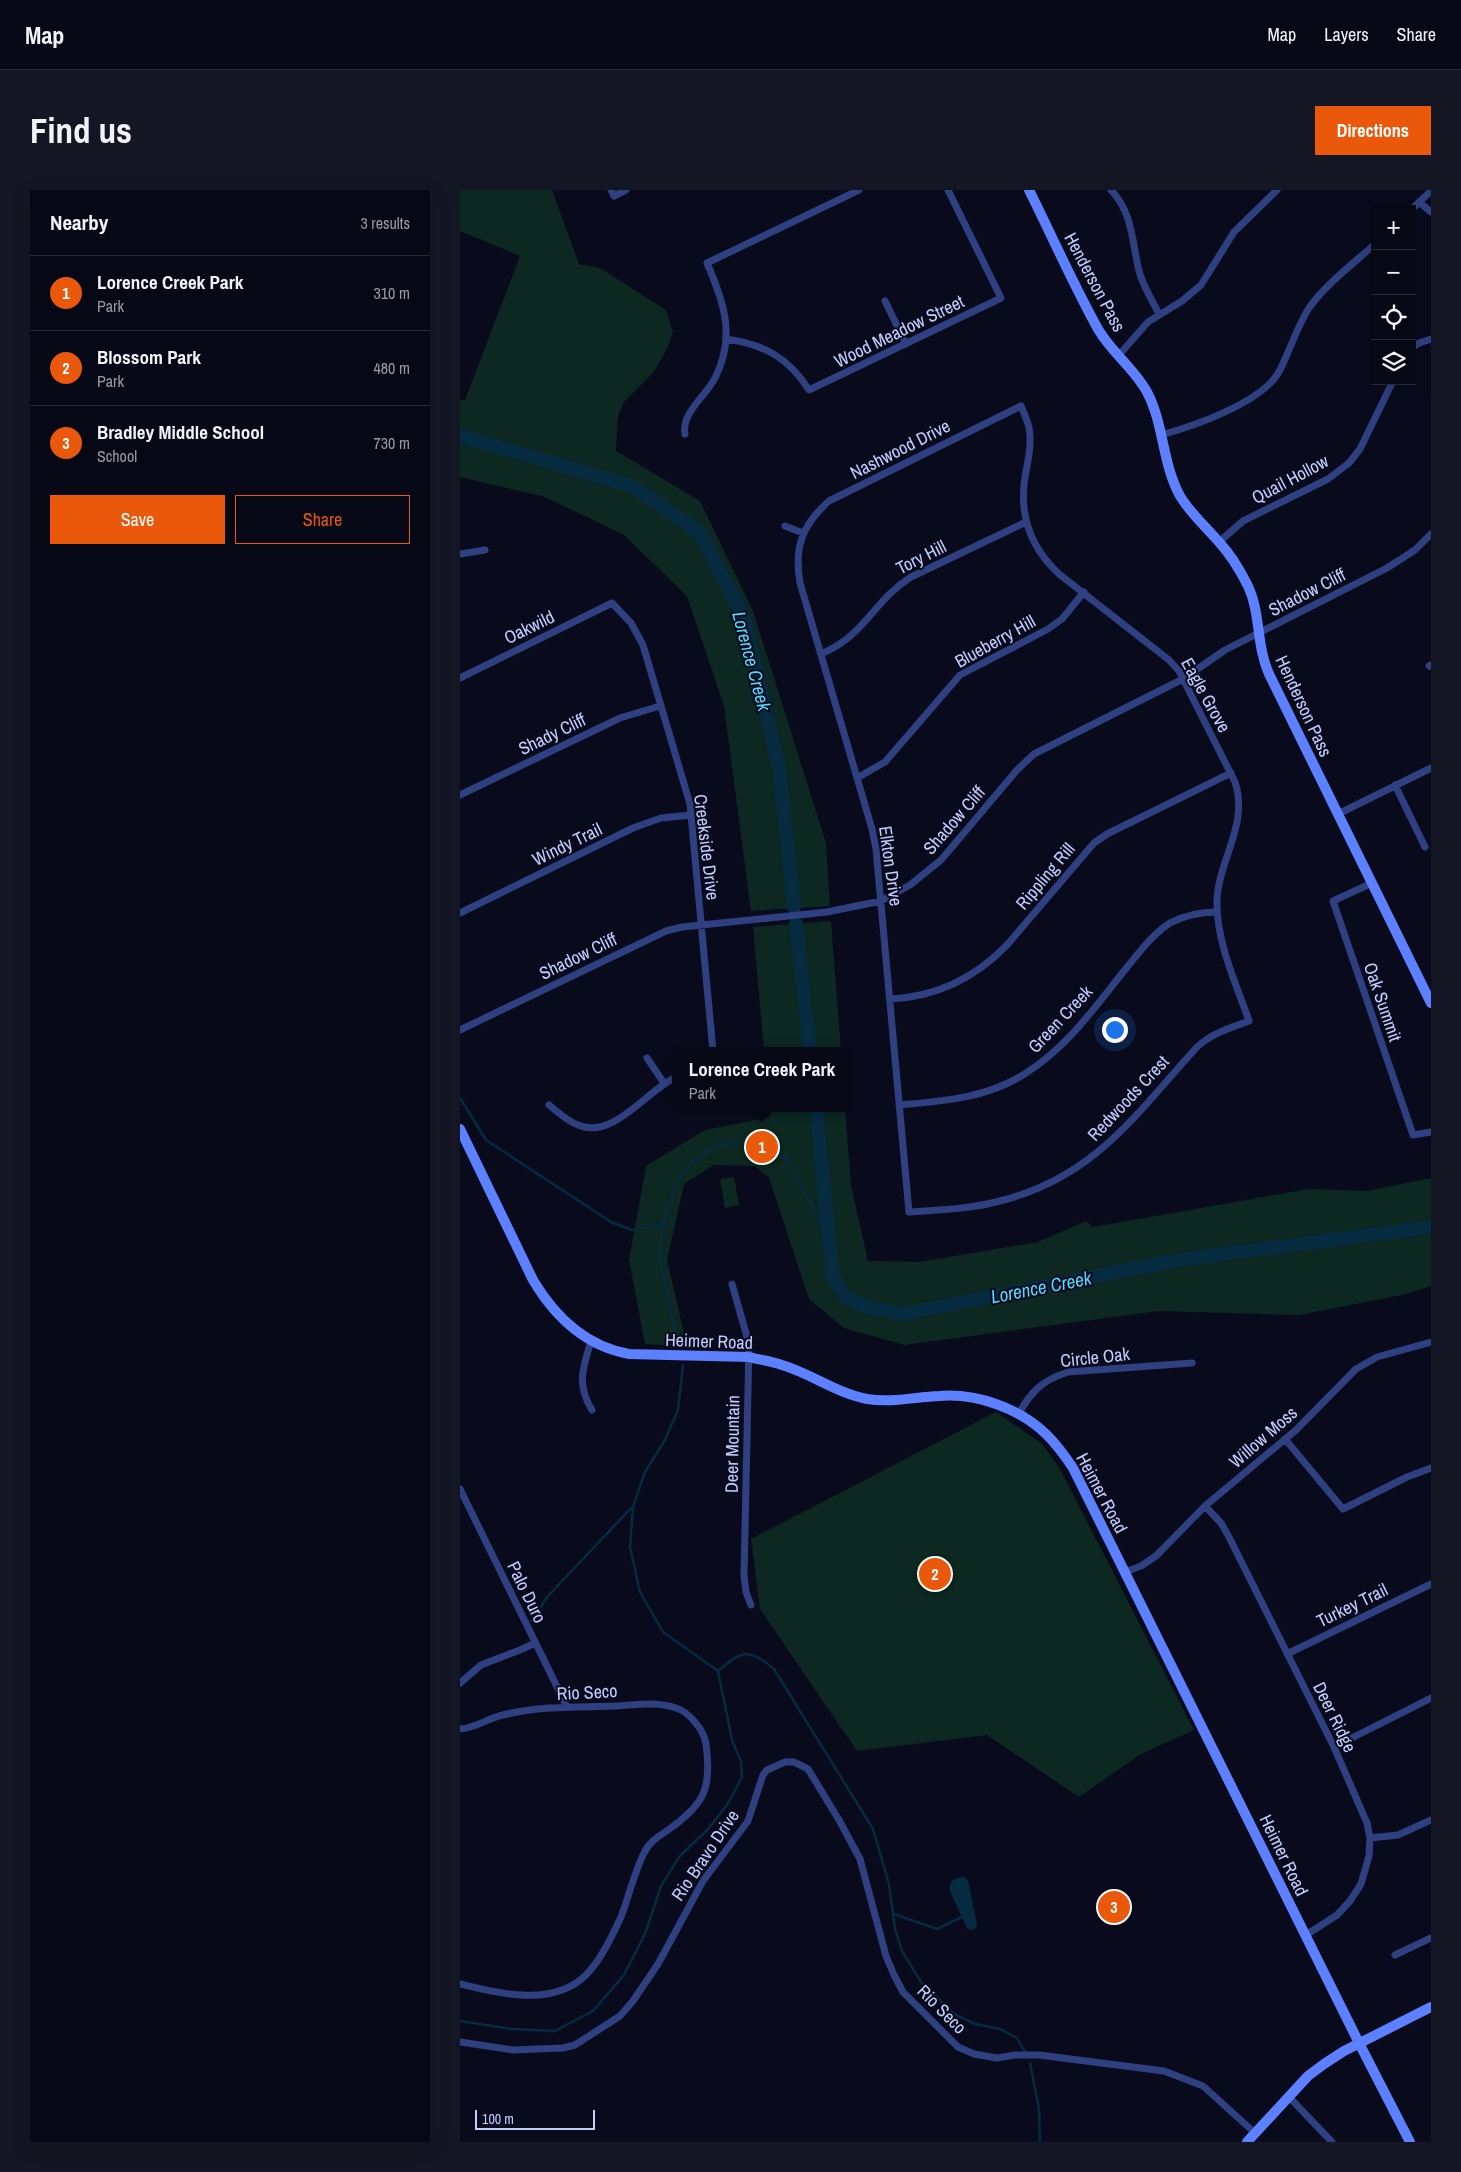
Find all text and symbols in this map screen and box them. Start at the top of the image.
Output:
text: Map [25,19,64,51]
text: Map [1268,22,1296,47]
text: Layers [1324,22,1369,47]
text: Share [1397,22,1436,47]
button: Directions [1315,106,1431,155]
text: Find us [30,107,132,154]
map controls [1371,205,1416,385]
button: + [1371,205,1416,250]
text: Nearby [50,208,108,237]
text: 3 results [360,212,410,234]
street label: Henderson Pass [1058,228,1132,336]
button: − [1371,250,1416,295]
text: Lorence Creek Park [97,269,243,295]
text: 1 [62,282,70,304]
text: 310 m [374,282,410,304]
street label: Wood Meadow Street [830,289,968,373]
text: Park [97,295,124,317]
button: locate [1371,295,1416,340]
button: layers [1371,340,1416,385]
text: Blossom Park [97,344,201,370]
text: 2 [62,357,70,379]
text: 480 m [374,357,410,379]
text: Park [97,370,124,392]
street label: Nashwood Drive [846,413,954,485]
text: Bradley Middle School [97,419,264,445]
text: 3 [62,432,70,454]
text: 730 m [374,432,410,454]
text: School [97,445,137,467]
street label: Quail Hollow [1247,448,1333,510]
button: Save [50,495,225,544]
button: Share [235,495,410,544]
street label: Tory Hill [892,534,950,580]
street label: Shadow Cliff [1264,562,1350,622]
street label: Oakwild [500,604,558,650]
water label: Lorence Creek [726,608,778,715]
street label: Blueberry Hill [950,609,1040,673]
street label: Henderson Pass [1270,651,1338,761]
street label: Eagle Grove [1175,653,1237,737]
street label: Shady Cliff [514,707,590,761]
street label: Shadow Cliff [917,780,991,860]
street label: Creekside Drive [688,793,726,901]
street label: Windy Trail [528,816,606,872]
street label: Elkton Drive [873,824,909,908]
street label: Rippling Rill [1010,837,1080,915]
street label: Shadow Cliff [535,926,621,986]
street label: Oak Summit [1358,959,1408,1045]
street label: Green Creek [1022,979,1098,1058]
your location [1102,1017,1128,1043]
popup [672,1047,852,1112]
street label: Redwoods Crest [1082,1050,1174,1146]
text: Lorence Creek Park [689,1056,835,1082]
text: Park [689,1082,716,1104]
pin: 1 [746,1128,778,1166]
water label: Lorence Creek [988,1264,1095,1310]
street label: Heimer Road [665,1327,753,1355]
street label: Circle Oak [1059,1341,1132,1373]
street label: Deer Mountain [719,1395,745,1493]
street label: Willow Moss [1224,1400,1302,1474]
street label: Heimer Road [1070,1448,1134,1538]
pin: 2 [919,1555,951,1593]
street label: Palo Duro [501,1557,553,1627]
street label: Turkey Trail [1312,1577,1392,1633]
street label: Rio Seco [556,1678,618,1706]
street label: Deer Ridge [1307,1678,1363,1756]
street label: Rio Bravo Drive [665,1804,745,1906]
street label: Heimer Road [1254,1810,1314,1900]
pin: 3 [1098,1888,1130,1926]
street label: Rio Seco [912,1979,972,2039]
scale bar [475,2107,595,2130]
text: 100 m [482,2110,514,2128]

